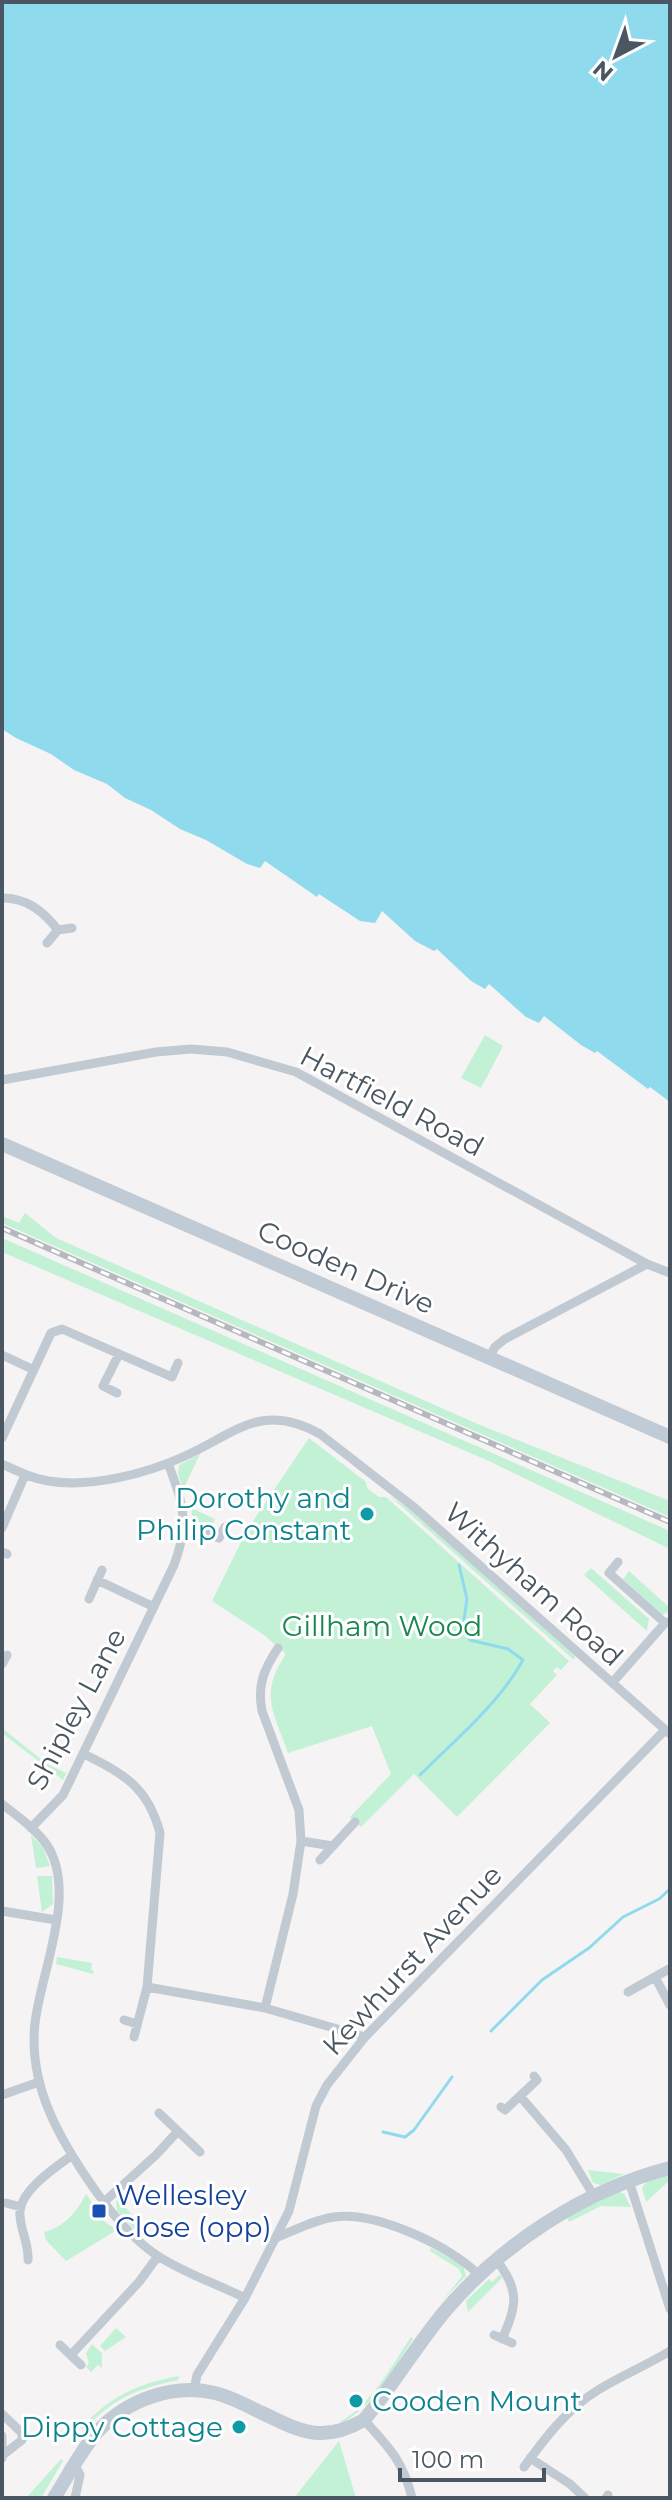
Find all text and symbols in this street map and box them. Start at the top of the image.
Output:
north arrow [576,16,656,96]
text: N [588,55,619,87]
street label: Hartfield Road [294,1038,490,1164]
street label: Cooden Drive [252,1213,440,1321]
place label: Dorothy and Philip Constant [136,1481,351,1547]
street label: Withyham Road [438,1495,630,1673]
marker: Dorothy and Philip Constant [358,1505,376,1523]
park label: Gillham Wood [282,1609,482,1643]
street label: Shipley Lane [19,1622,133,1796]
street label: Kewhurst Avenue [315,1858,509,2062]
place label: Wellesley Close (opp) [115,2178,272,2244]
marker: Wellesley Close (opp) [90,2202,108,2220]
place label: Cooden Mount [372,2384,582,2418]
marker: Cooden Mount [347,2392,365,2410]
place label: Dippy Cottage [21,2410,223,2444]
marker: Dippy Cottage [230,2418,248,2436]
scale bar [400,2432,544,2482]
text: 100 m [412,2445,484,2474]

